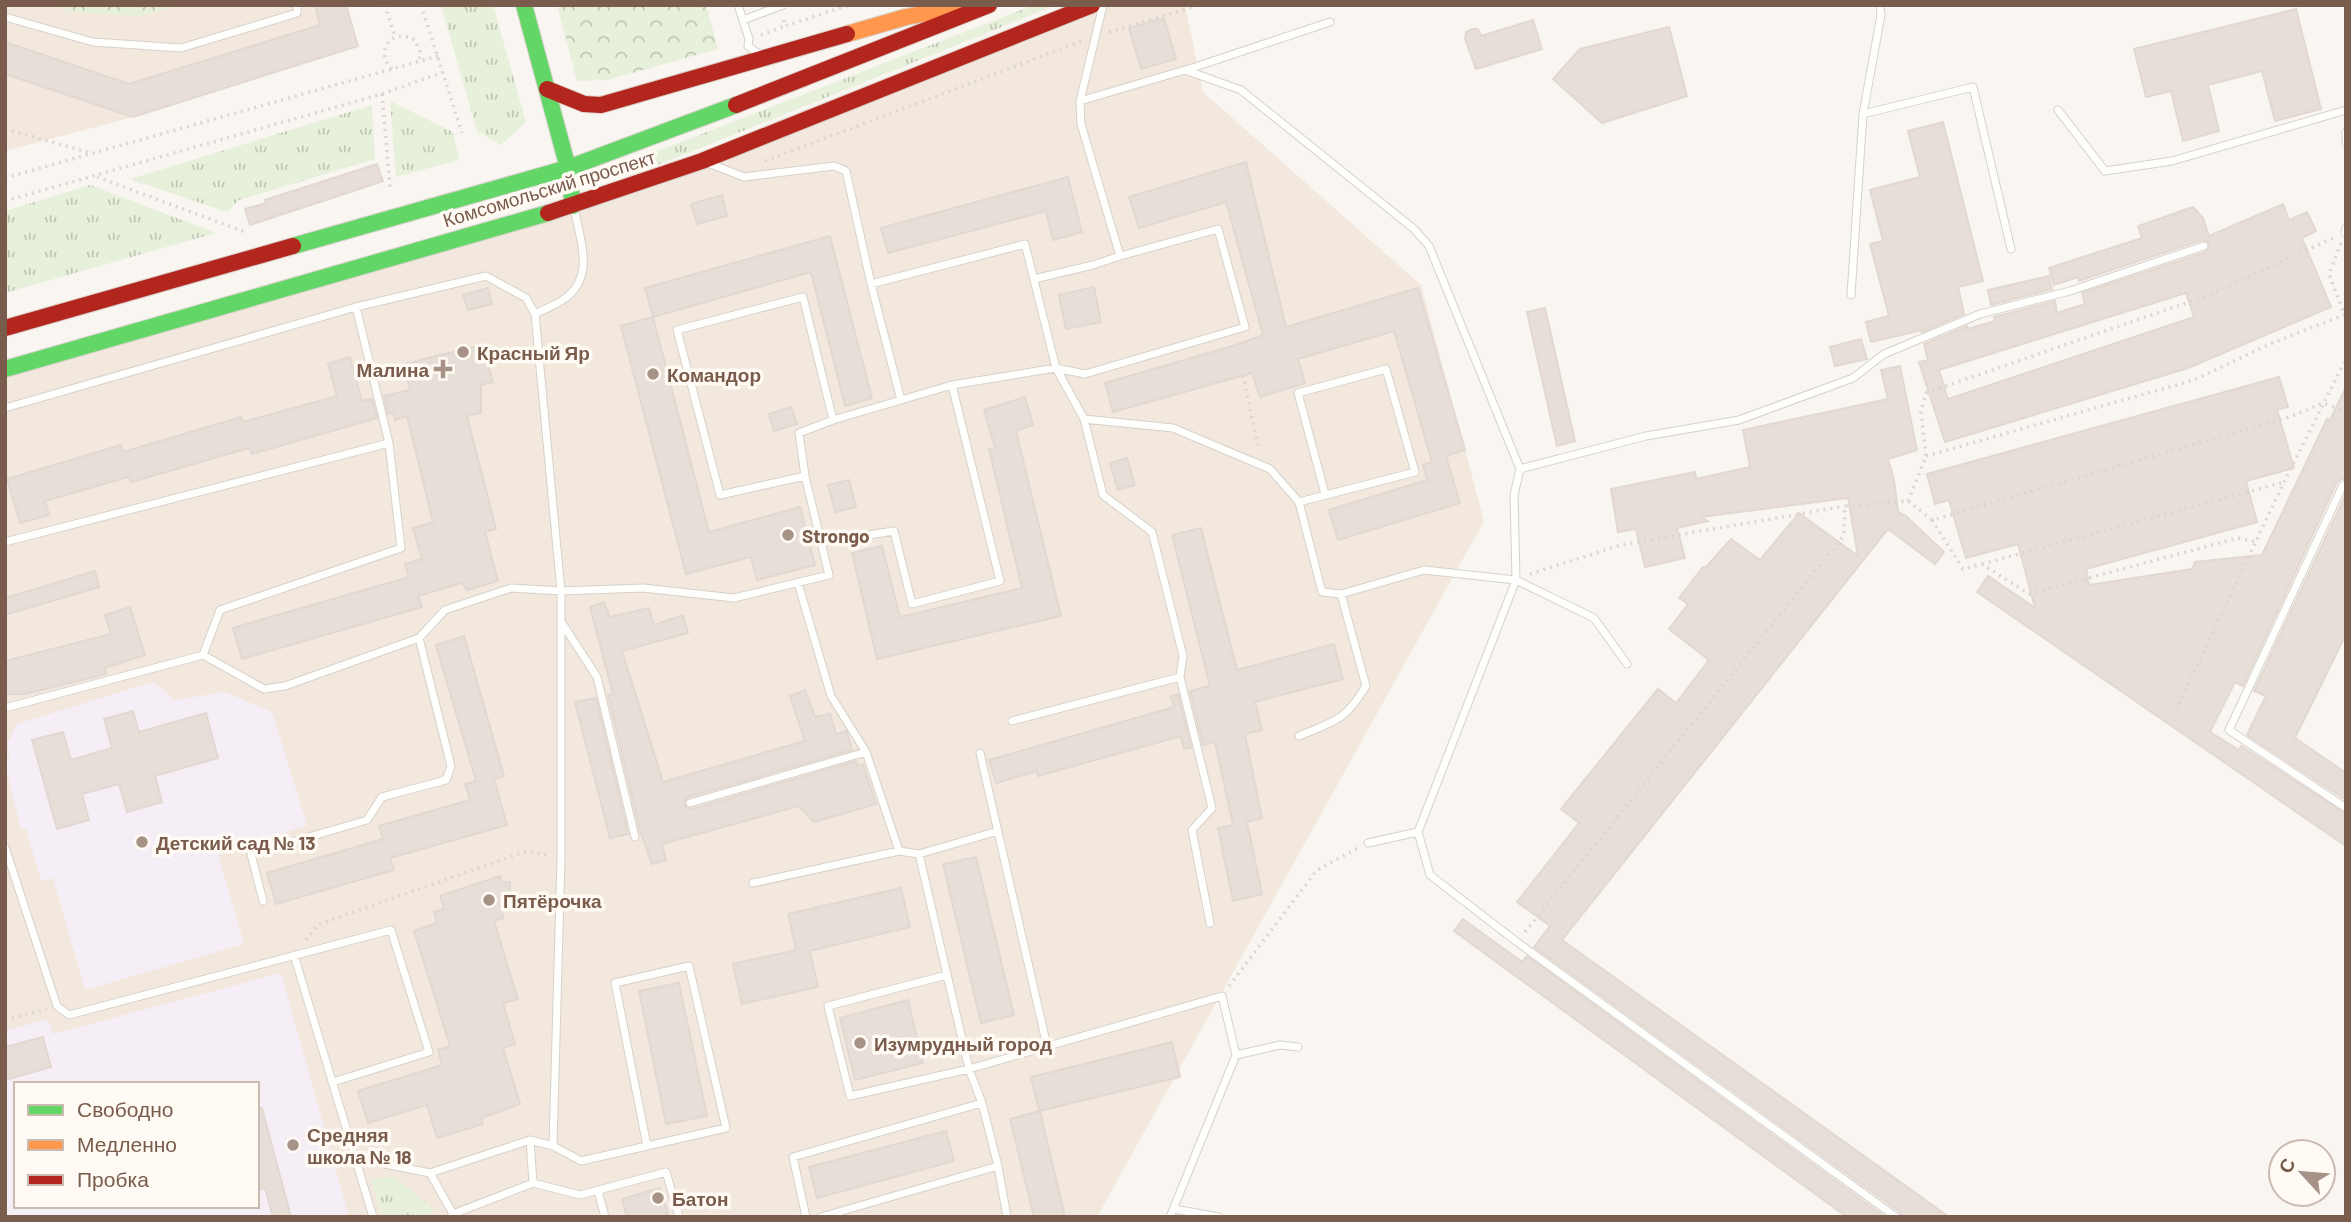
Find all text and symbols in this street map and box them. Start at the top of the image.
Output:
street label: Комсомольский проспект [440,145,658,231]
place label: Красный Яр [477,341,590,364]
marker: Красный Яр [455,344,471,360]
place label: Малина [357,358,429,381]
marker: Малина [435,361,451,377]
place label: Командор [667,363,761,386]
marker: Командор [645,366,661,382]
place label: Strongo [802,524,870,547]
marker: Strongo [780,527,796,543]
place label: Детский сад № 13 [156,831,316,854]
marker: Детский сад № 13 [134,834,150,850]
place label: Пятёрочка [503,889,602,912]
marker: Пятёрочка [481,892,497,908]
place label: Изумрудный город [874,1032,1052,1055]
marker: Изумрудный город [852,1035,868,1051]
legend [14,1082,259,1208]
text: Свободно [77,1096,174,1121]
place label: Средняя школа № 18 [307,1123,412,1168]
text: Медленно [77,1131,177,1156]
marker: Средняя школа № 18 [285,1137,301,1153]
north arrow [2267,1138,2337,1208]
text: С [2273,1154,2300,1177]
text: Пробка [77,1166,149,1191]
place label: Батон [672,1187,728,1210]
marker: Батон [650,1190,666,1206]

